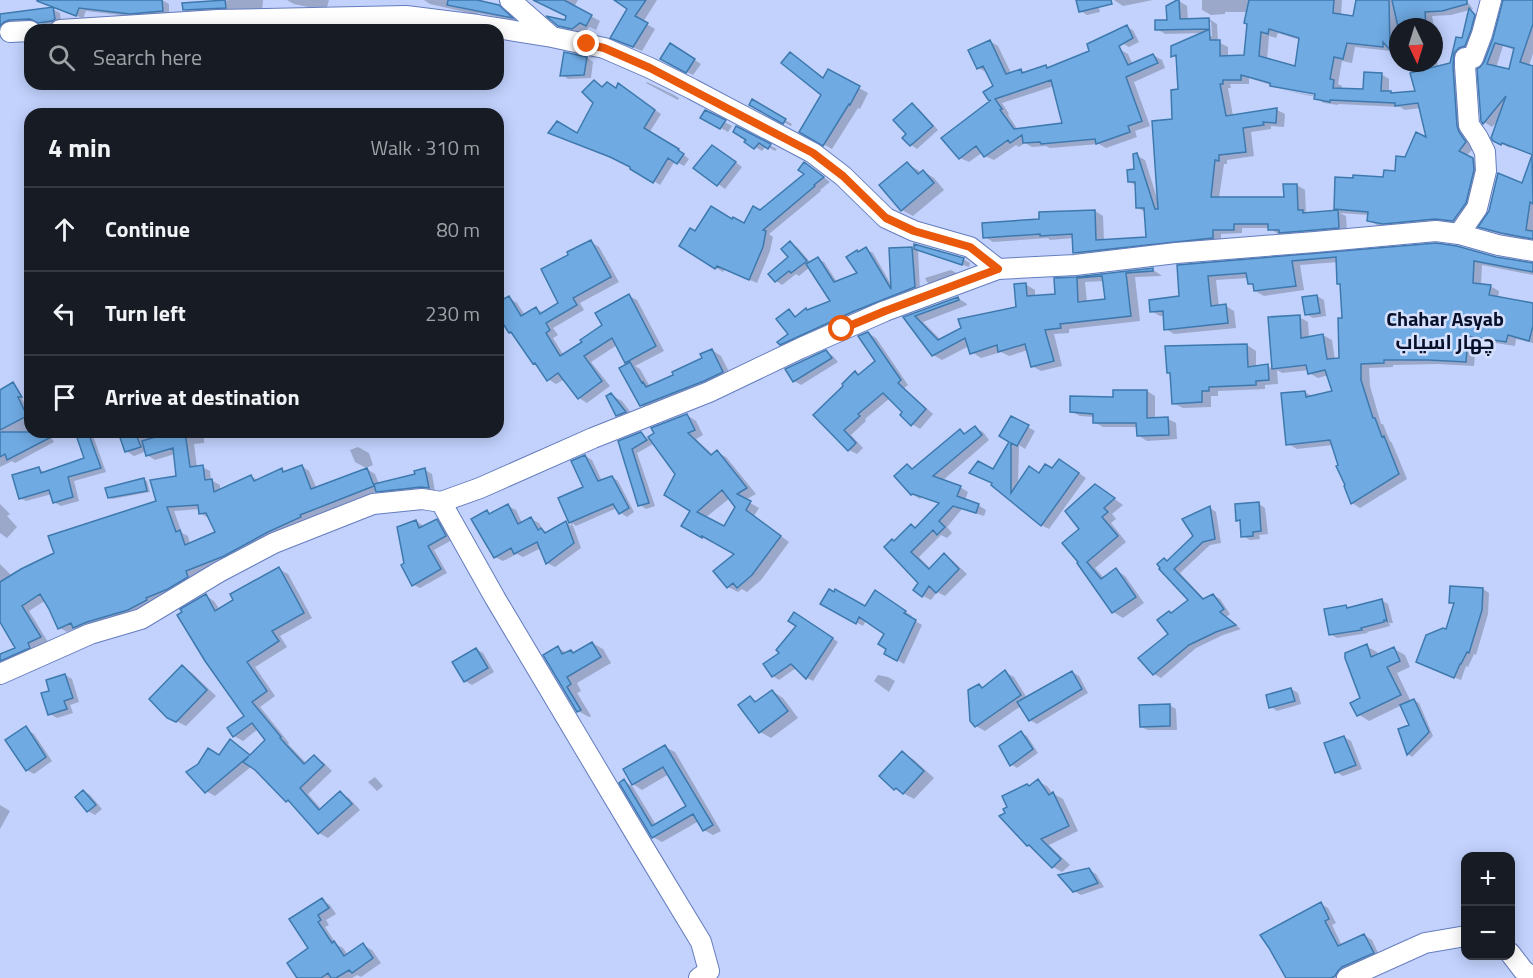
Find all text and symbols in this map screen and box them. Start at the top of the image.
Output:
north arrow [1389,18,1443,72]
search box [24,24,504,90]
route end [573,30,599,56]
text: Search here [93,40,202,74]
icon: search [45,41,78,74]
text: 4 min [48,128,111,167]
text: Walk · 310 m [371,132,480,163]
text: Continue [105,212,190,246]
icon: ahead [48,213,81,246]
text: 80 m [436,214,480,245]
text: Turn left [105,296,186,330]
icon: left [48,297,81,330]
text: 230 m [425,298,480,329]
district label: Chahar Asyab چهار اسیاب [1386,303,1504,357]
route start [828,315,854,341]
text: Arrive at destination [105,380,300,414]
icon: arrive [48,381,81,414]
map controls [1461,852,1515,960]
button: + [1461,852,1515,906]
button: − [1461,906,1515,960]

